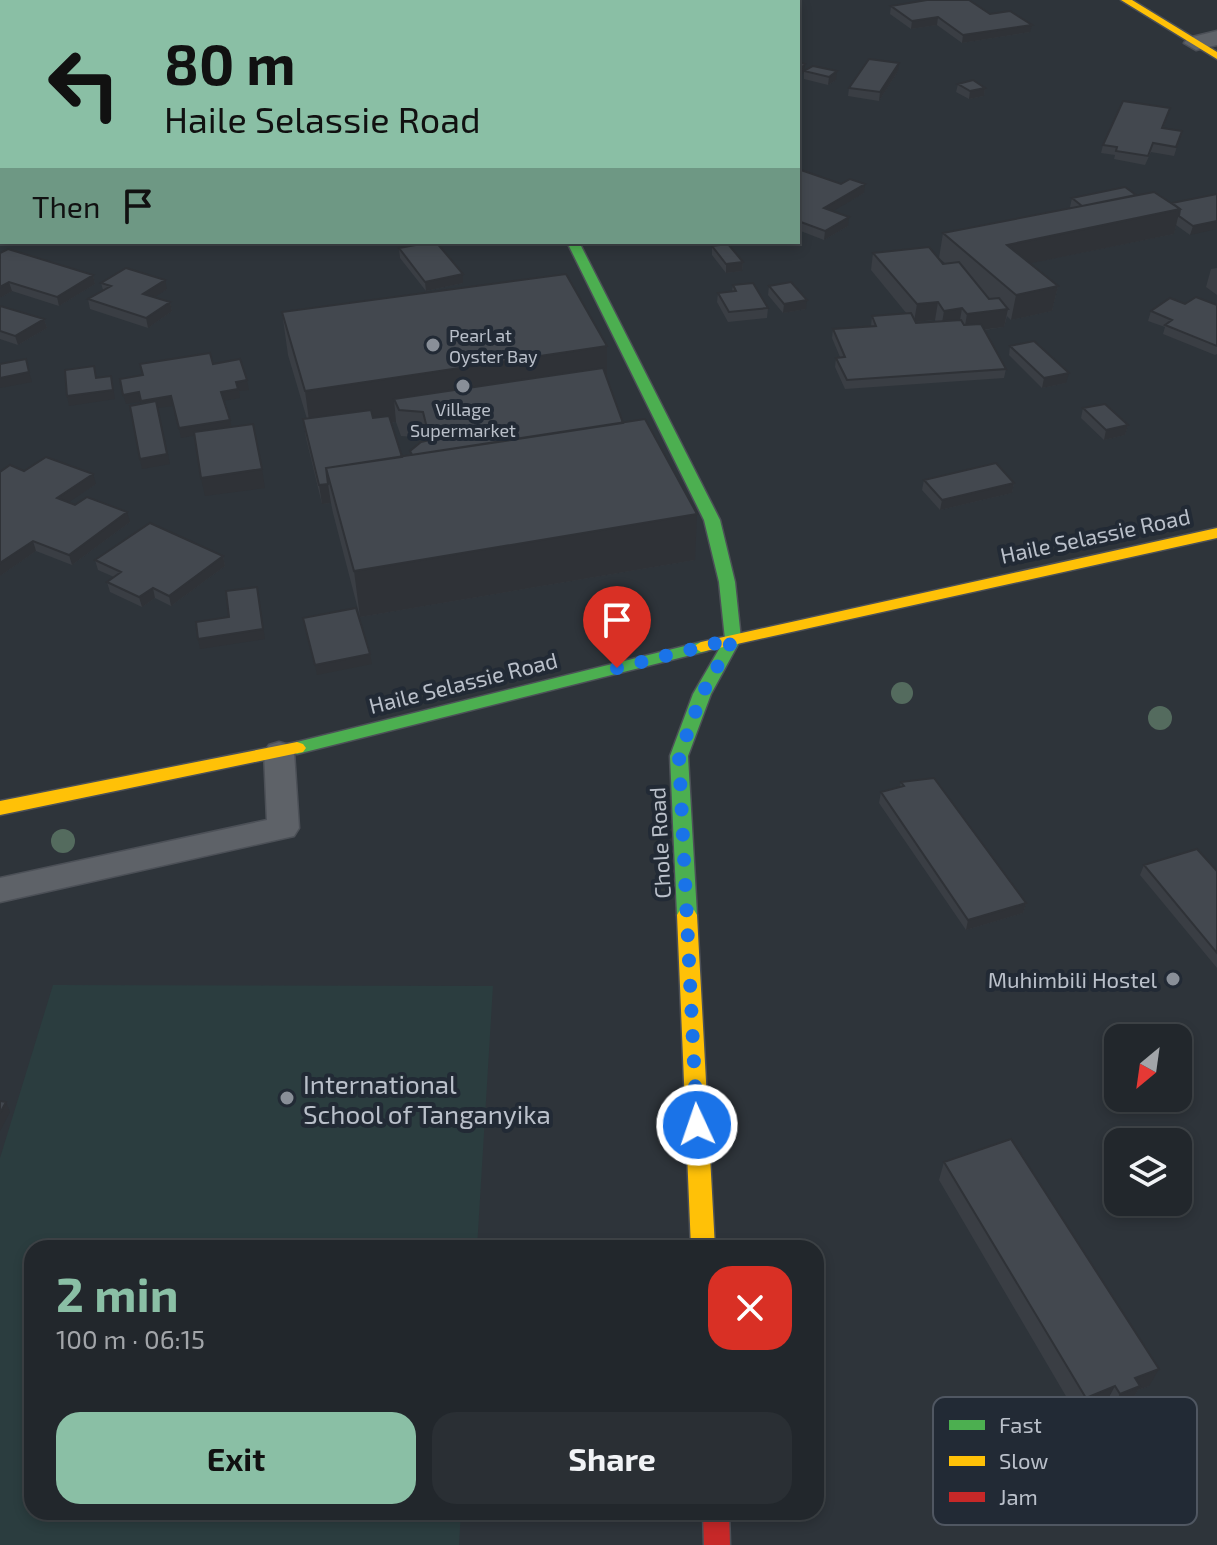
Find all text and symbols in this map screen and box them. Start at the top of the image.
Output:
text: 80 m [164,29,296,96]
icon: left [32,32,136,136]
text: Haile Selassie Road [164,97,481,140]
icon: arrive [116,184,160,228]
text: Then [32,188,100,224]
place label: Pearl at Oyster Bay [449,324,538,367]
marker: Pearl at Oyster Bay [424,336,442,354]
marker: Village Supermarket [454,377,472,395]
place label: Village Supermarket [410,398,516,441]
street label: Haile Selassie Road [998,502,1192,568]
pin [583,586,651,668]
icon: arrive [595,598,639,642]
street label: Haile Selassie Road [366,646,560,718]
street label: Chole Road [643,787,675,899]
place label: Muhimbili Hostel [988,966,1157,992]
marker: Muhimbili Hostel [1164,970,1182,988]
north arrow [1104,1024,1192,1112]
map controls [1104,1024,1192,1216]
place label: International School of Tanganyika [303,1068,551,1129]
position arrow [655,1083,739,1167]
marker: International School of Tanganyika [278,1089,296,1107]
button: layers [1104,1128,1192,1216]
text: 2 min [56,1264,179,1322]
button: close [708,1266,792,1350]
text: 100 m · 06:15 [56,1323,205,1354]
legend [933,1397,1197,1525]
text: Fast [999,1411,1042,1437]
button: Exit [56,1412,416,1504]
button: Share [432,1412,792,1504]
text: Slow [999,1447,1048,1473]
text: Jam [999,1483,1038,1509]

